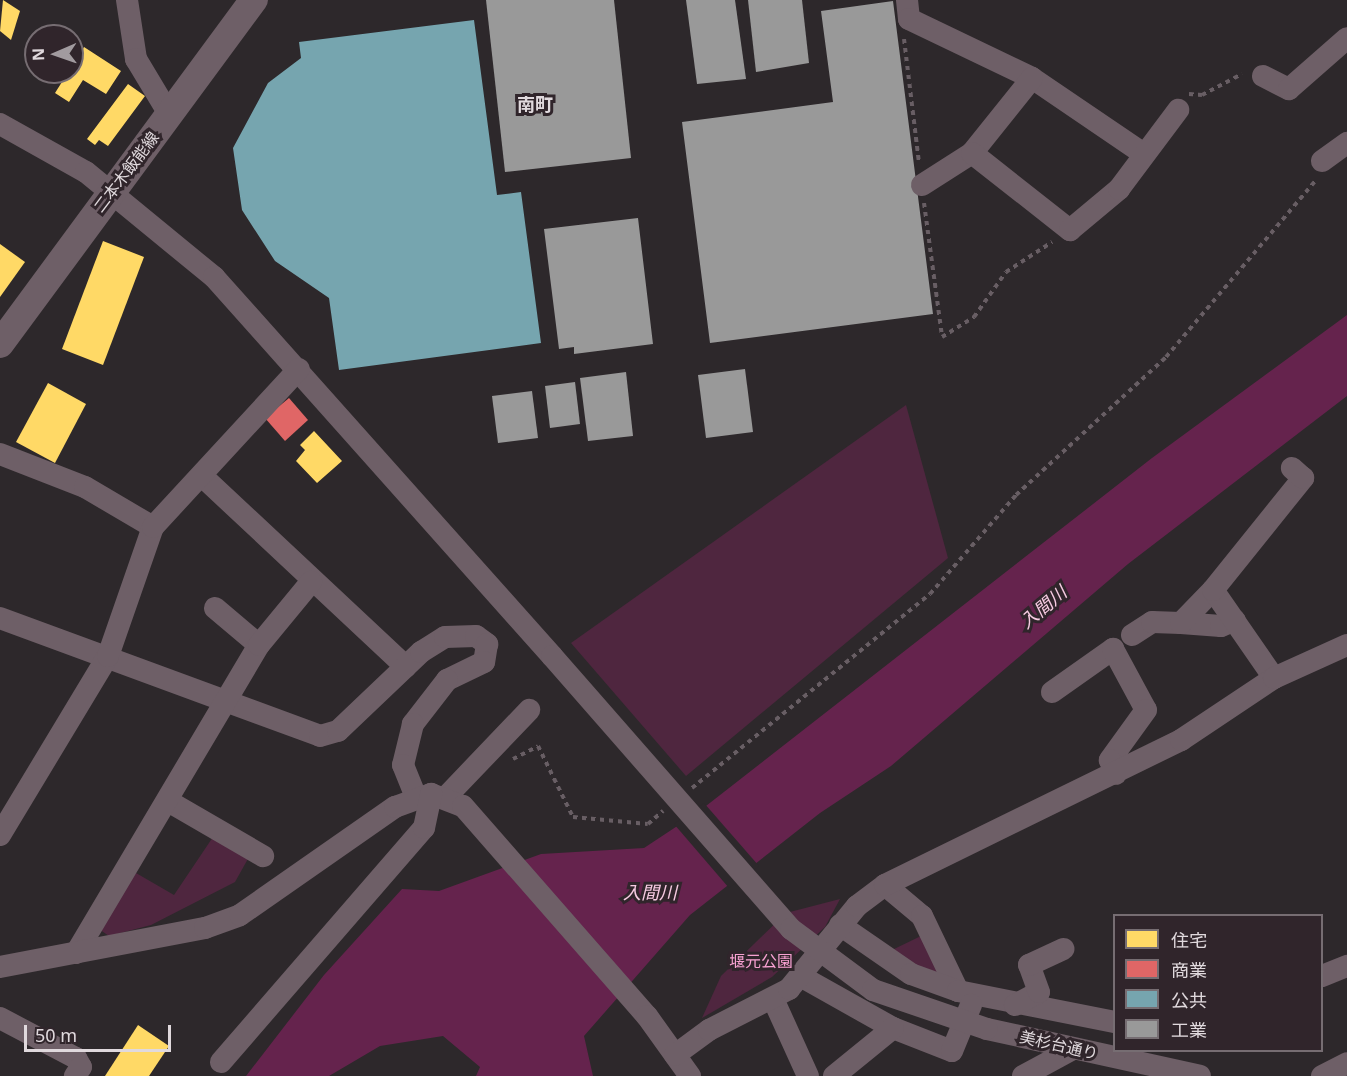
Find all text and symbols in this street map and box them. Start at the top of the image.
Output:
north arrow [24,24,84,84]
text: N [27,48,49,61]
district label: 南町 [517,93,553,115]
street label: 二本木飯能線 [89,128,163,216]
water label: 入間川 [1015,581,1071,633]
water label: 入間川 [623,881,677,903]
legend [1113,914,1323,1052]
text: 住宅 [1171,928,1207,952]
park label: 堰元公園 [729,951,793,971]
text: 商業 [1171,958,1207,982]
text: 公共 [1171,988,1207,1012]
scale bar [27,1013,174,1051]
text: 工業 [1171,1018,1207,1042]
text: 50 m [35,1023,77,1047]
street label: 美杉台通り [1018,1027,1100,1063]

